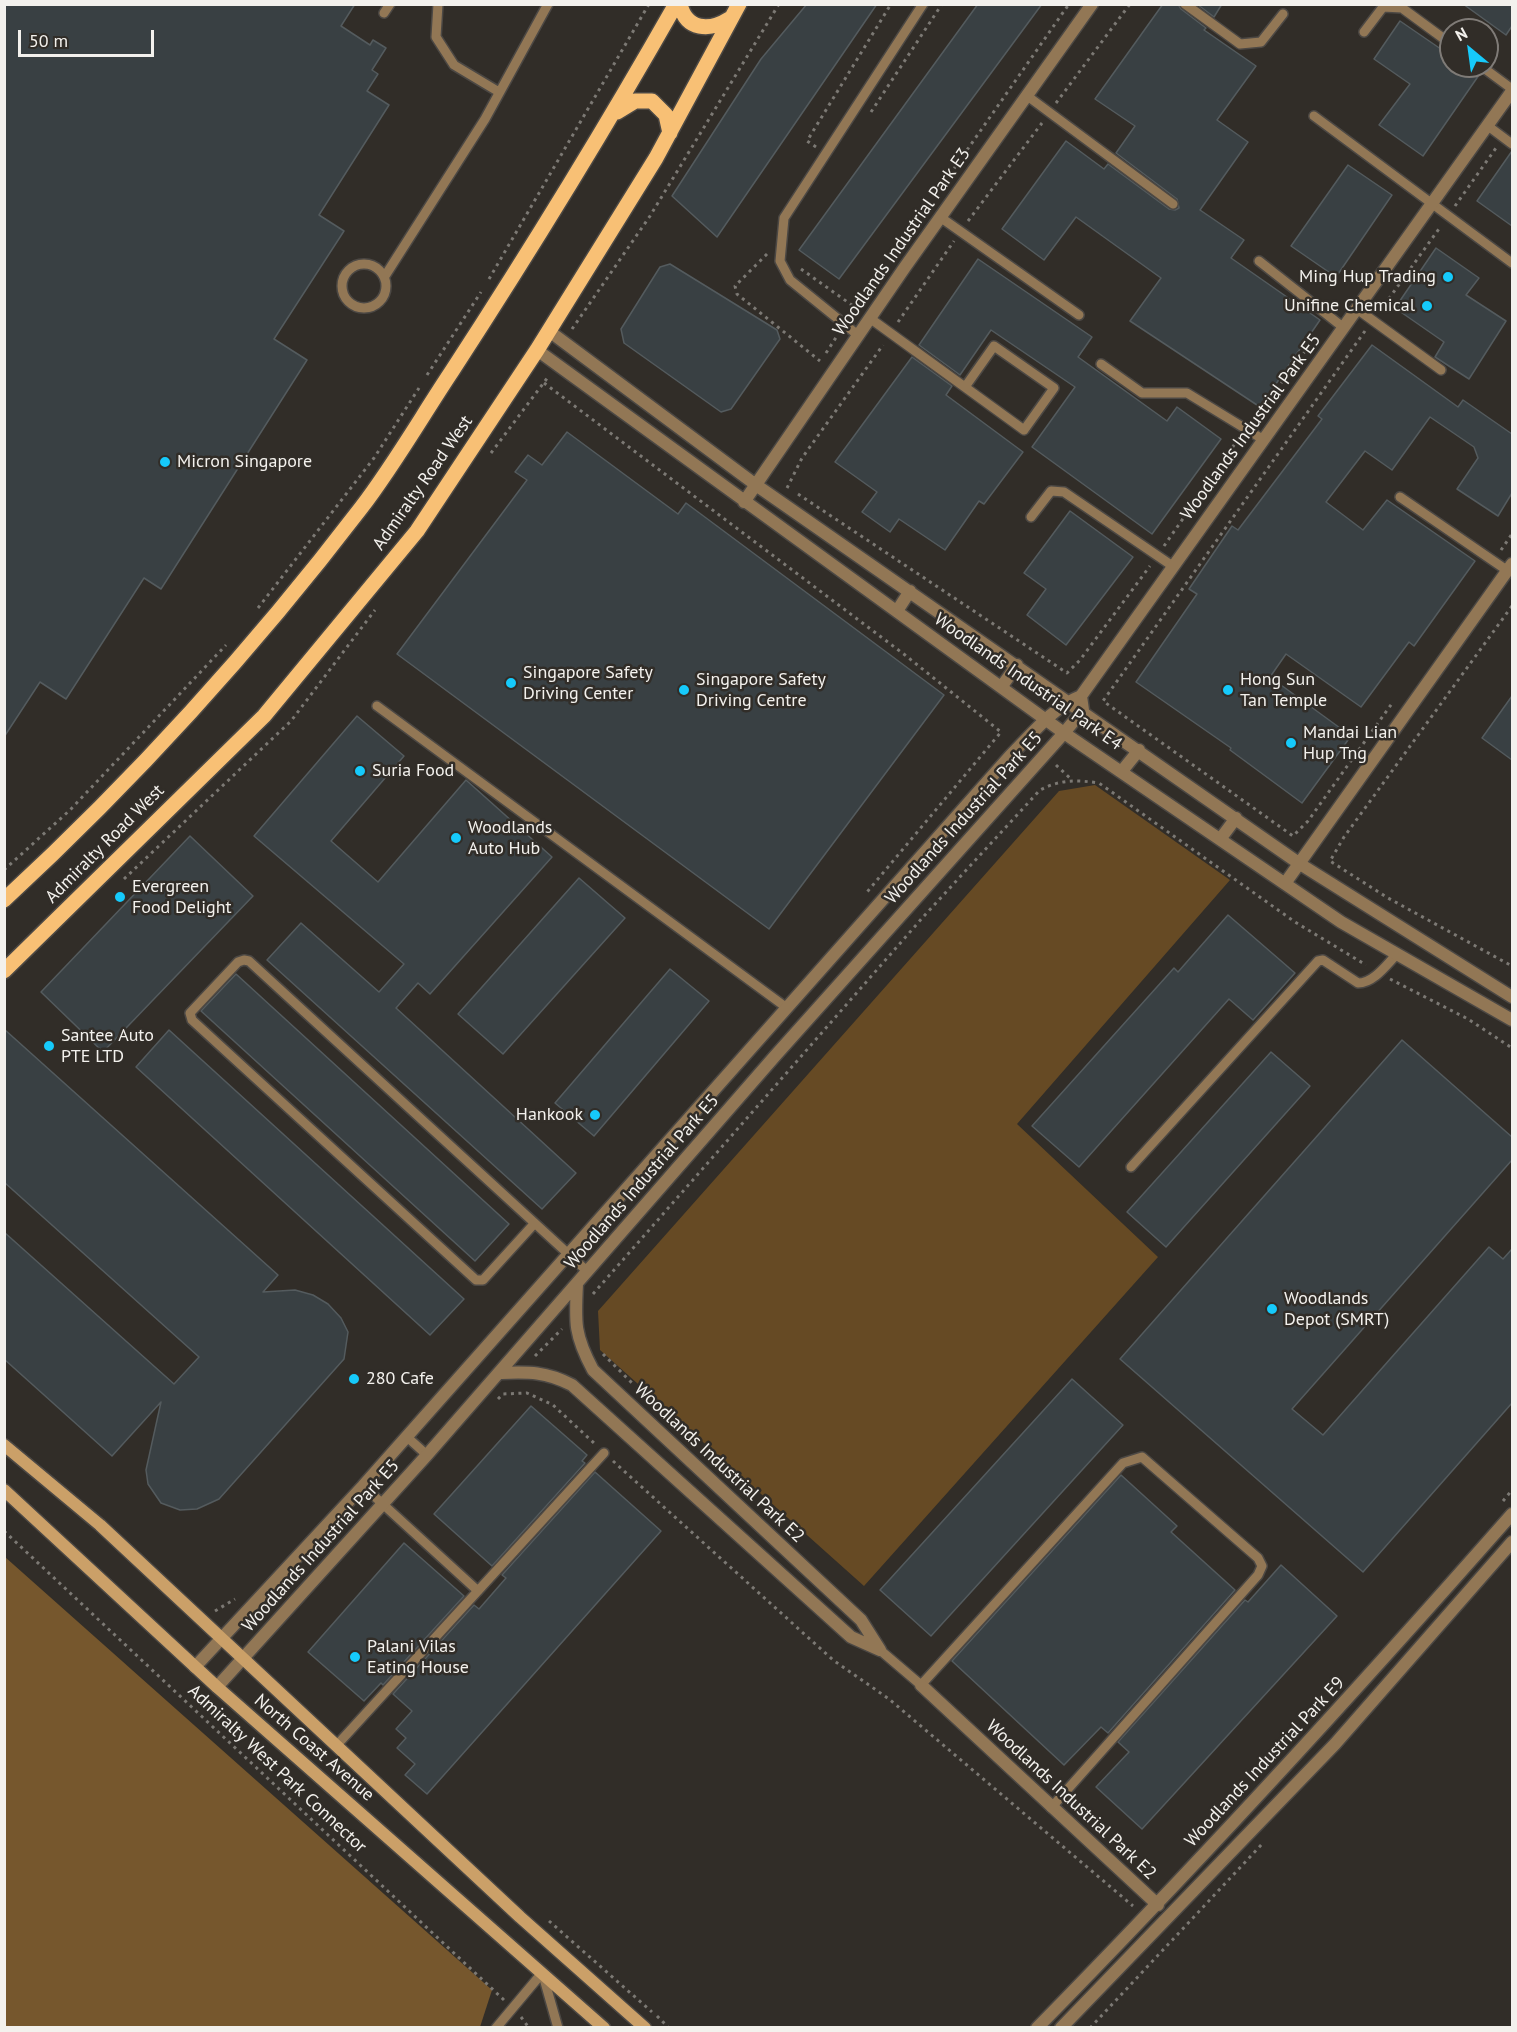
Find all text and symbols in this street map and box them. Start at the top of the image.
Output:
scale bar [21,18,158,56]
north arrow [1439,18,1499,78]
text: N [1452,23,1471,45]
text: 50 m [29,29,68,52]
street label: Woodlands Industrial Park E3 [829,144,975,340]
place label: Ming Hup Trading [1299,266,1436,288]
marker: Ming Hup Trading [1441,270,1455,284]
place label: Unifine Chemical [1284,295,1415,317]
marker: Unifine Chemical [1420,299,1434,313]
street label: Woodlands Industrial Park E5 [1176,330,1326,524]
street label: Admiralty Road West [369,412,477,554]
place label: Micron Singapore [177,451,312,473]
marker: Micron Singapore [158,455,172,469]
street label: Woodlands Industrial Park E4 [930,609,1126,755]
place label: Singapore Safety Driving Center [523,662,653,704]
place label: Singapore Safety Driving Centre [696,669,826,712]
place label: Hong Sun Tan Temple [1240,669,1327,712]
marker: Singapore Safety Driving Center [504,676,518,690]
marker: Singapore Safety Driving Centre [677,683,691,697]
marker: Hong Sun Tan Temple [1221,683,1235,697]
place label: Mandai Lian Hup Tng [1303,722,1397,764]
street label: Woodlands Industrial Park E5 [881,727,1047,909]
marker: Mandai Lian Hup Tng [1284,736,1298,750]
place label: Suria Food [372,760,454,782]
marker: Suria Food [353,764,367,778]
street label: Admiralty Road West [41,780,169,908]
place label: Woodlands Auto Hub [468,817,552,860]
marker: Woodlands Auto Hub [449,831,463,845]
place label: Evergreen Food Delight [132,876,232,918]
marker: Evergreen Food Delight [113,890,127,904]
place label: Santee Auto PTE LTD [61,1025,154,1068]
marker: Santee Auto PTE LTD [42,1039,56,1053]
street label: Woodlands Industrial Park E5 [560,1090,724,1274]
place label: Hankook [516,1104,583,1126]
marker: Hankook [588,1108,602,1122]
place label: Woodlands Depot (SMRT) [1284,1288,1389,1330]
marker: Woodlands Depot (SMRT) [1265,1302,1279,1316]
place label: 280 Cafe [366,1368,434,1390]
marker: 280 Cafe [347,1372,361,1386]
street label: Woodlands Industrial Park E2 [629,1378,809,1548]
street label: Woodlands Industrial Park E5 [238,1455,404,1637]
place label: Palani Vilas Eating House [367,1636,469,1678]
marker: Palani Vilas Eating House [348,1650,362,1664]
street label: Woodlands Industrial Park E9 [1180,1672,1350,1852]
street label: Admiralty West Park Connector [183,1680,371,1858]
street label: North Coast Avenue [250,1690,378,1806]
street label: Woodlands Industrial Park E2 [981,1715,1161,1885]

